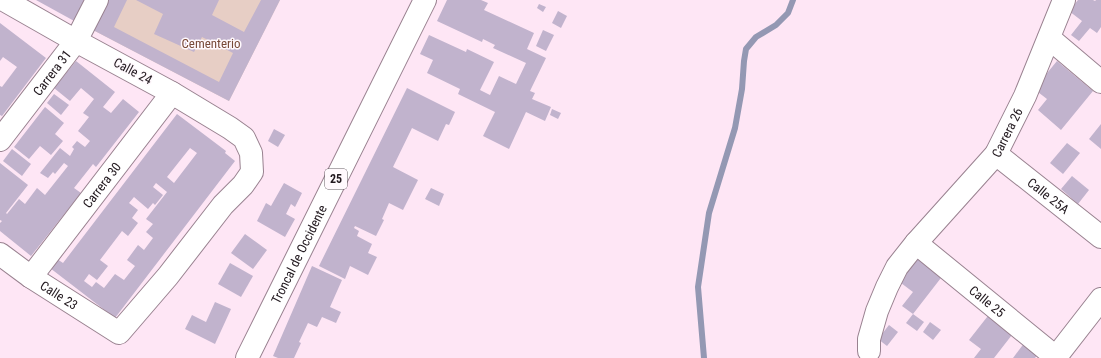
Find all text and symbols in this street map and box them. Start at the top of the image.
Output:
park label: Cementerio [181,36,241,51]
street label: Carrera 31 [30,47,74,98]
street label: Calle 24 [111,55,155,88]
street label: Carrera 26 [988,105,1025,160]
street label: Carrera 30 [79,159,124,211]
road number: 25 [325,169,347,189]
street label: Calle 25A [1025,174,1073,217]
street label: Troncal de Occidente [268,202,329,306]
street label: Calle 23 [38,277,81,312]
street label: Calle 25 [966,282,1008,320]

